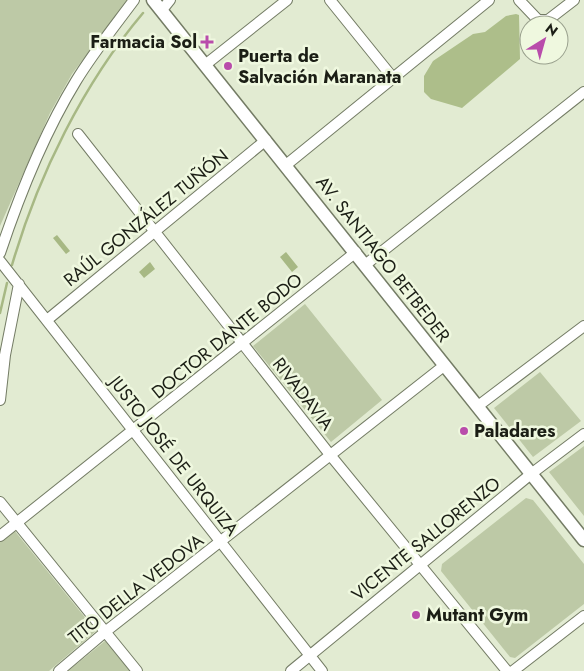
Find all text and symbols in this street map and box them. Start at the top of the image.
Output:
north arrow [519,15,569,65]
text: N [541,18,562,41]
place label: Farmacia Sol [90,29,197,55]
marker: Farmacia Sol [201,36,213,48]
place label: Puerta de Salvación Maranata [238,43,402,90]
marker: Puerta de Salvación Maranata [222,60,234,72]
street label: RAÚL GONZÁLEZ TUÑÓN [58,143,234,293]
street label: AV. SANTIAGO BETBEDER [310,170,456,348]
street label: DOCTOR DANTE BODO [146,267,308,405]
street label: RIVADAVIA [266,352,340,436]
street label: JUSTO JOSÉ DE URQUIZA [102,369,245,542]
place label: Paladares [474,418,555,444]
marker: Paladares [458,425,470,437]
street label: VICENTE SALLORENZO [346,471,506,607]
street label: TITO DELLA VEDOVA [63,528,209,650]
place label: Mutant Gym [426,602,528,628]
marker: Mutant Gym [410,609,422,621]

